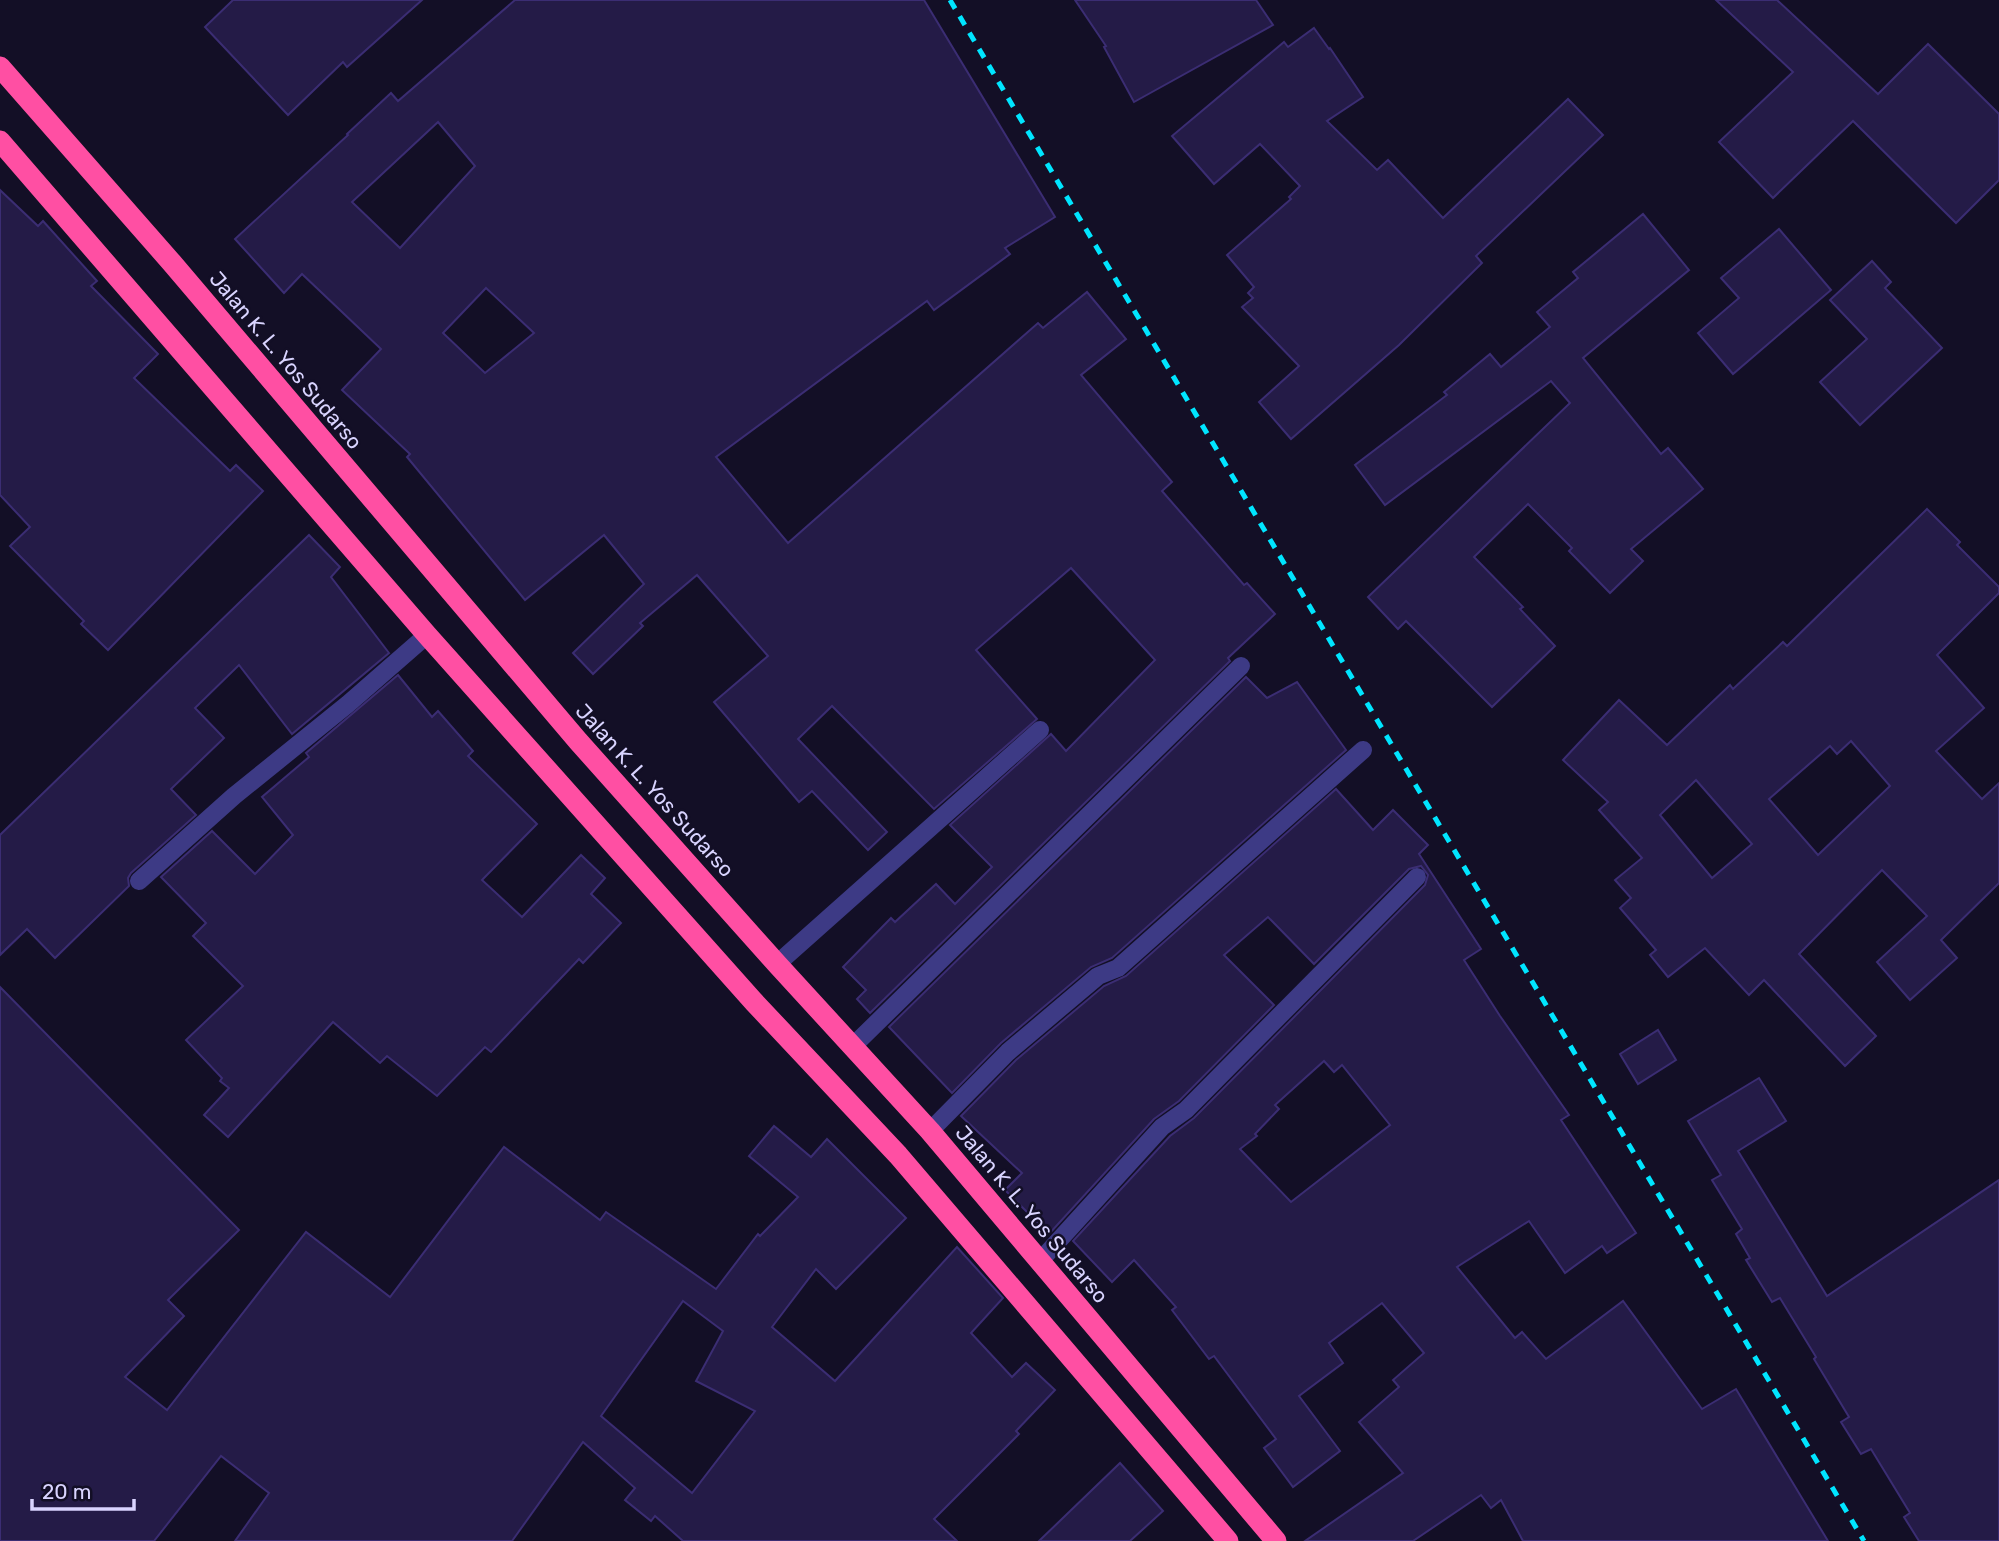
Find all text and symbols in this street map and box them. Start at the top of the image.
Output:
street label: Jalan K. L. Yos Sudarso [204,266,368,454]
street label: Jalan K. L. Yos Sudarso [571,698,739,882]
street label: Jalan K. L. Yos Sudarso [950,1120,1114,1308]
scale bar [32,1468,133,1512]
text: 20 m [42,1479,91,1504]

